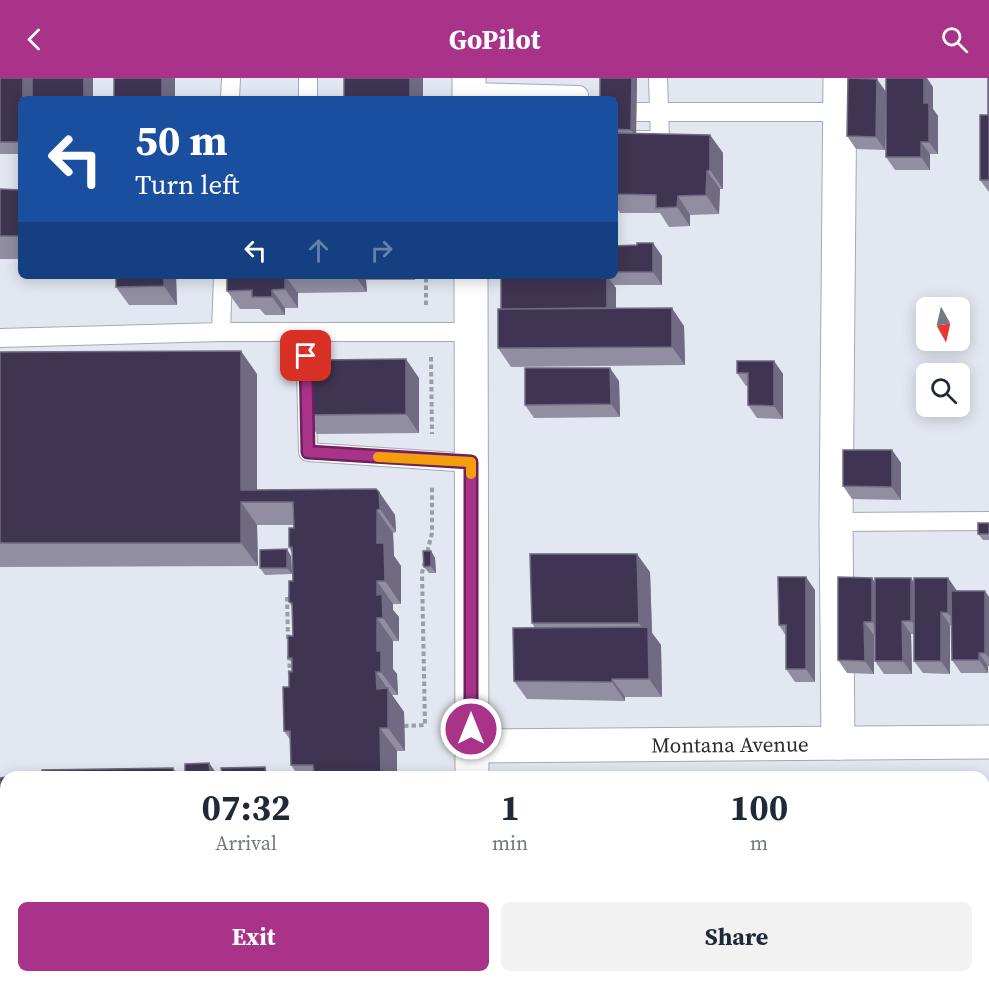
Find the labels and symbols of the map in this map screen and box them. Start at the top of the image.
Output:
north arrow [916,297,970,351]
pin [280,330,331,381]
position arrow [439,697,503,761]
street label: Montana Avenue [651,729,809,759]

